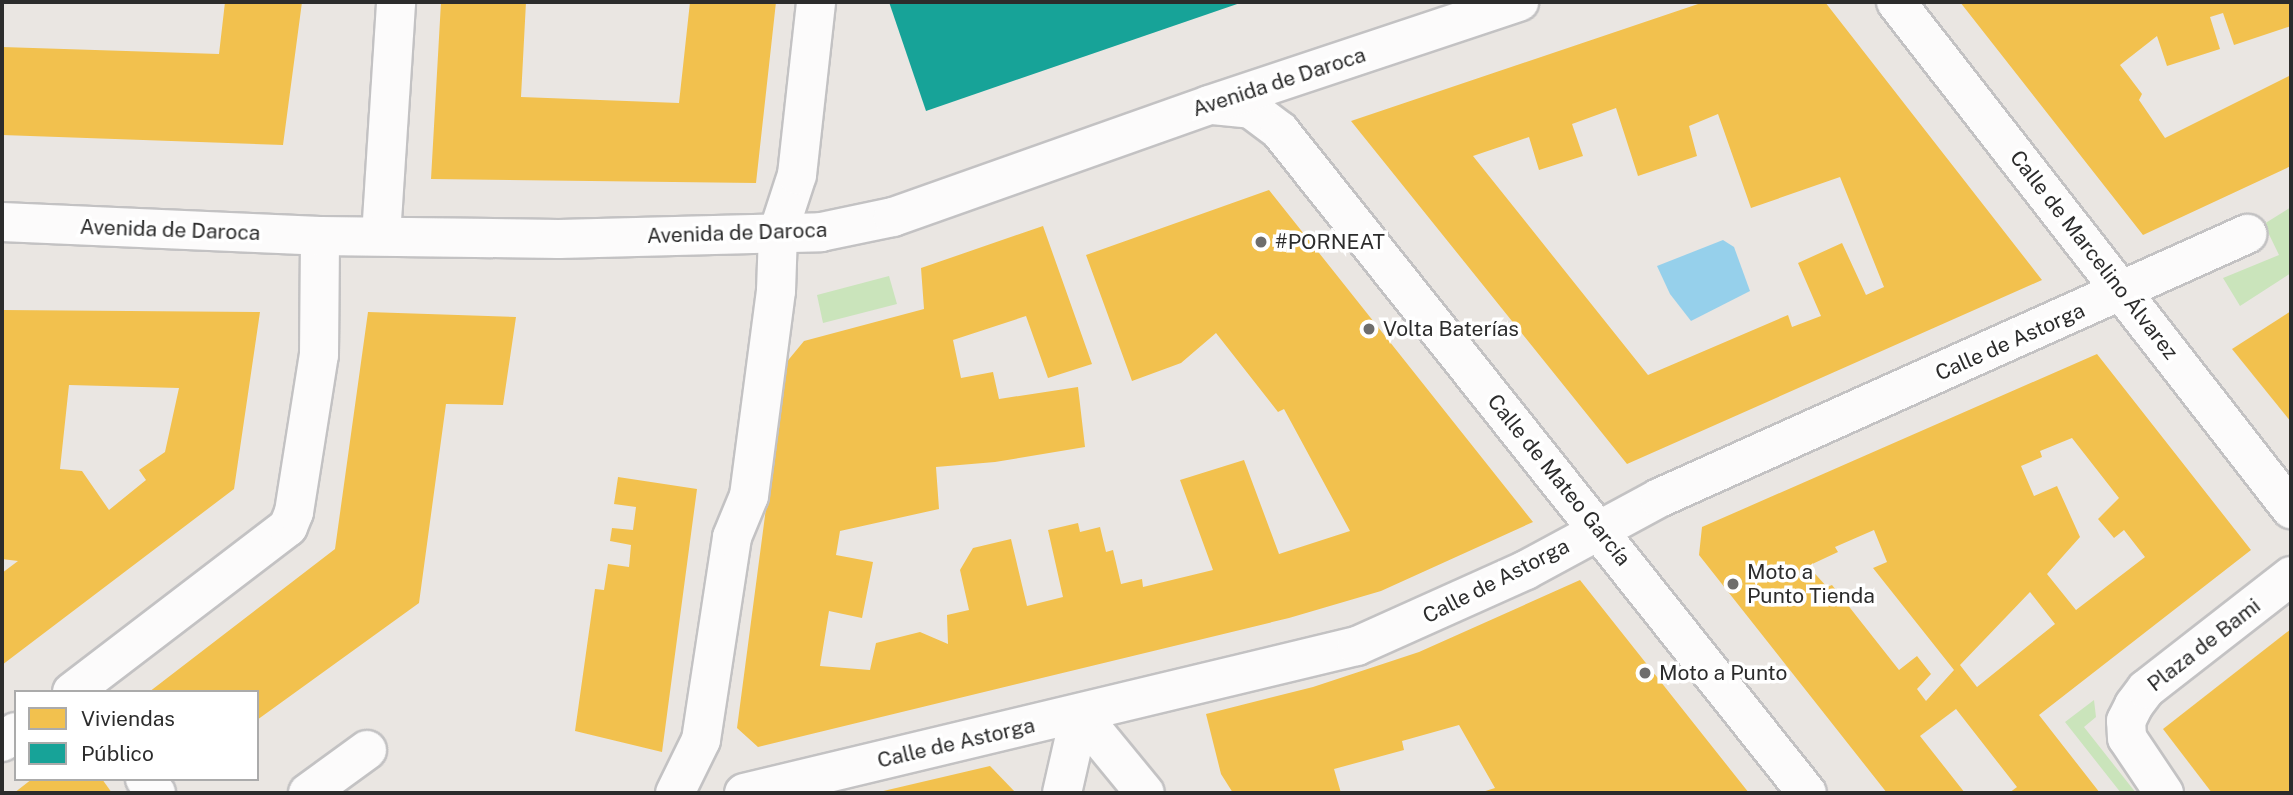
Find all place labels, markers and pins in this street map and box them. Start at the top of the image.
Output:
place label: #PORNEAT [1275,229,1385,255]
marker: #PORNEAT [1253,234,1269,250]
place label: Volta Baterías [1383,316,1519,342]
marker: Volta Baterías [1361,321,1377,337]
place label: Moto a Punto Tienda [1747,559,1875,609]
marker: Moto a Punto Tienda [1725,576,1741,592]
place label: Moto a Punto [1659,660,1787,686]
marker: Moto a Punto [1637,665,1653,681]

